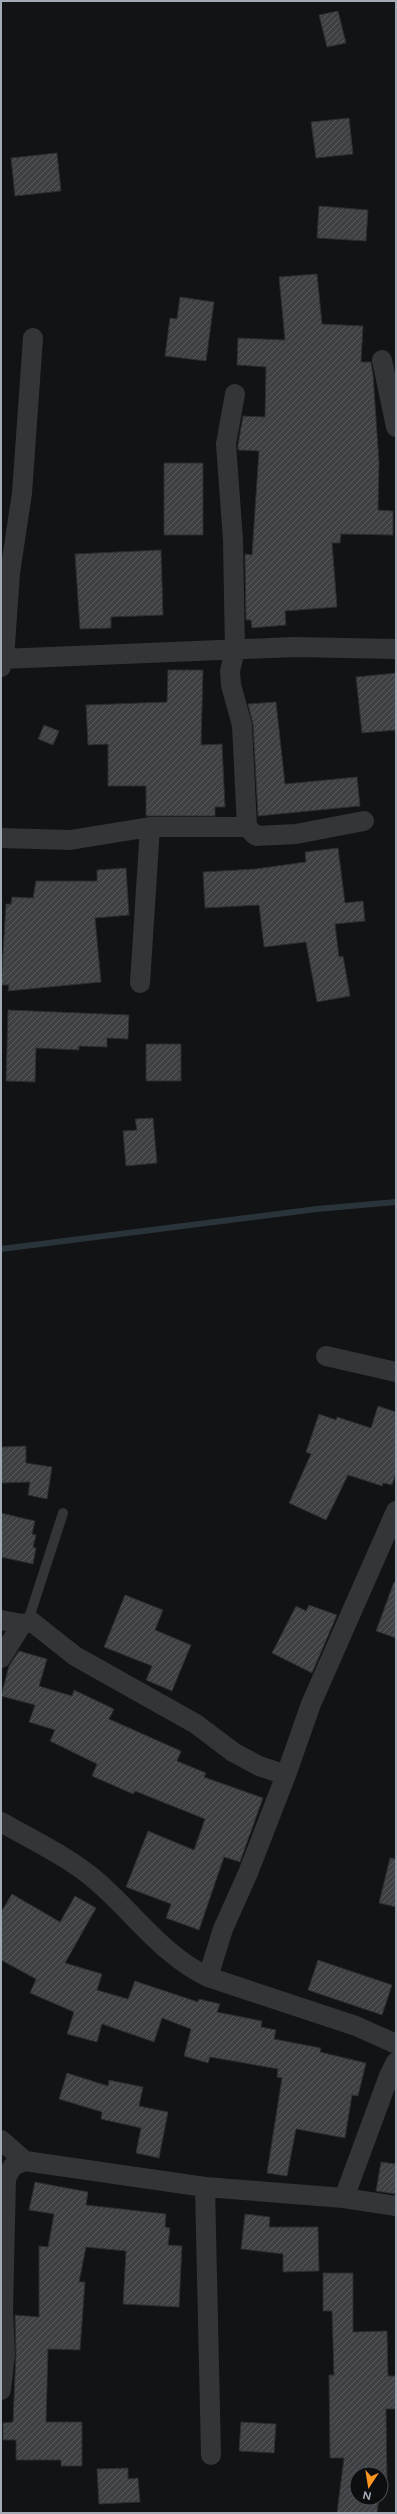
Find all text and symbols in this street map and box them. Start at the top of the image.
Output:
north arrow [349,2466,389,2506]
text: N [362,2488,373,2503]

